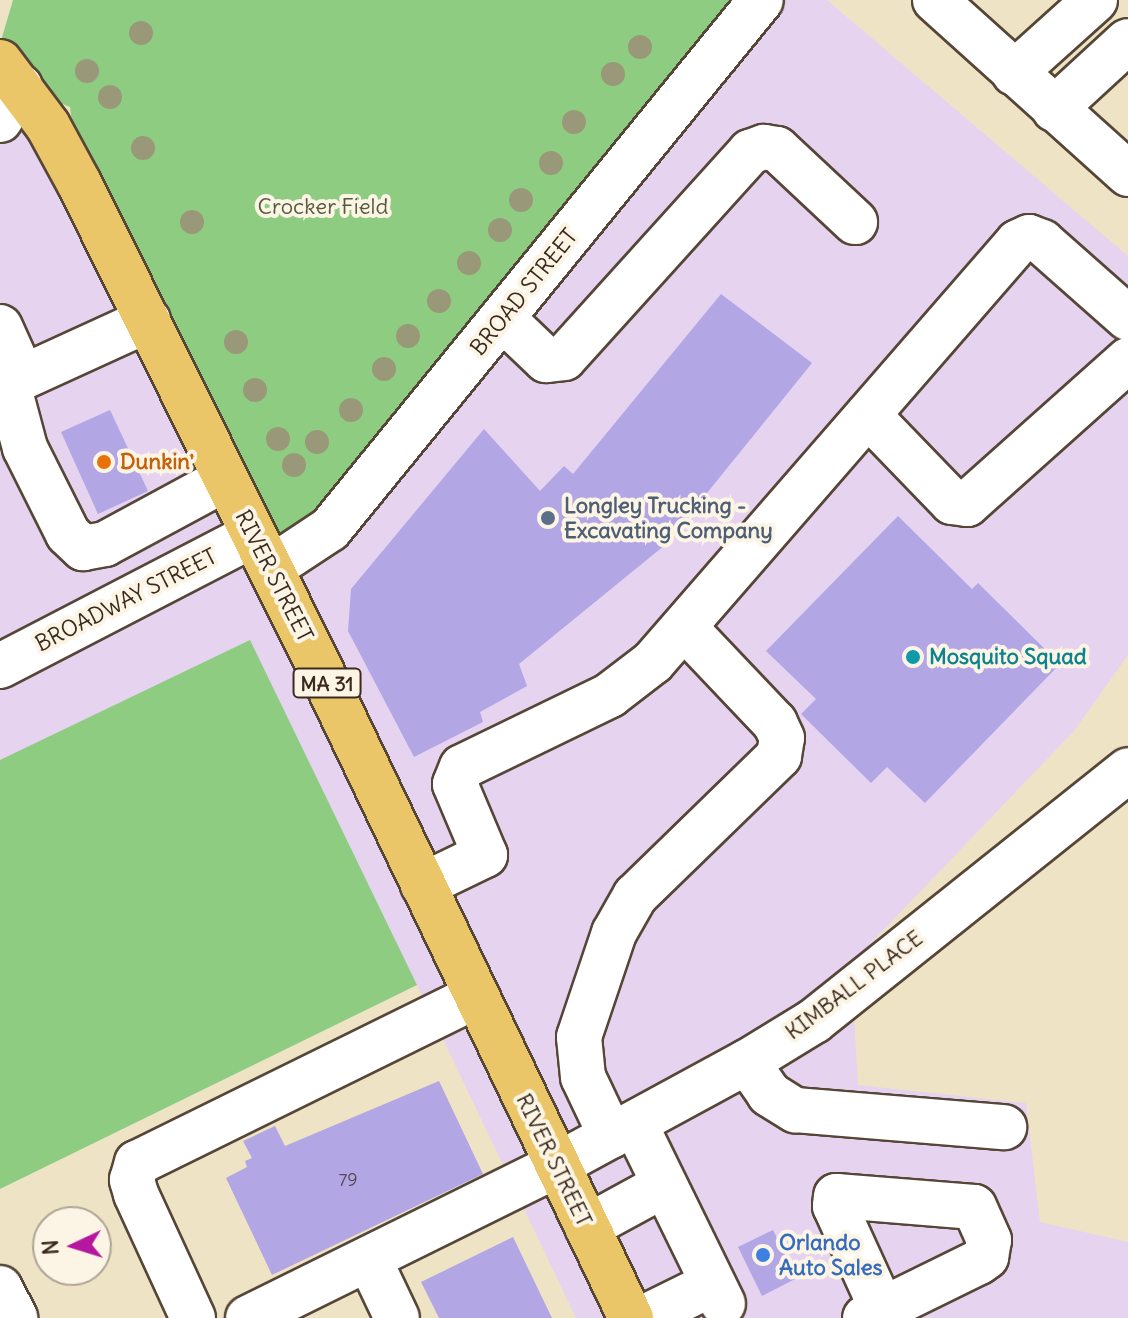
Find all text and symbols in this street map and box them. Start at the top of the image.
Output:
park label: Crocker Field [258,194,388,220]
street label: BROAD STREET [465,223,583,361]
place label: Dunkin' [120,449,194,475]
marker: Dunkin' [95,453,113,471]
place label: Longley Trucking - Excavating Company [564,492,773,544]
street label: RIVER STREET [229,506,319,646]
marker: Longley Trucking - Excavating Company [539,509,557,527]
street label: BROADWAY STREET [31,543,221,657]
place label: Mosquito Squad [929,644,1087,670]
marker: Mosquito Squad [904,648,922,666]
road number: MA 31 [291,667,363,699]
street label: KIMBALL PLACE [780,925,928,1045]
street label: RIVER STREET [510,1089,598,1231]
house number: 79 [338,1169,358,1191]
north arrow [32,1206,112,1286]
place label: Orlando Auto Sales [779,1229,883,1280]
text: N [36,1239,65,1256]
marker: Orlando Auto Sales [754,1246,772,1264]

